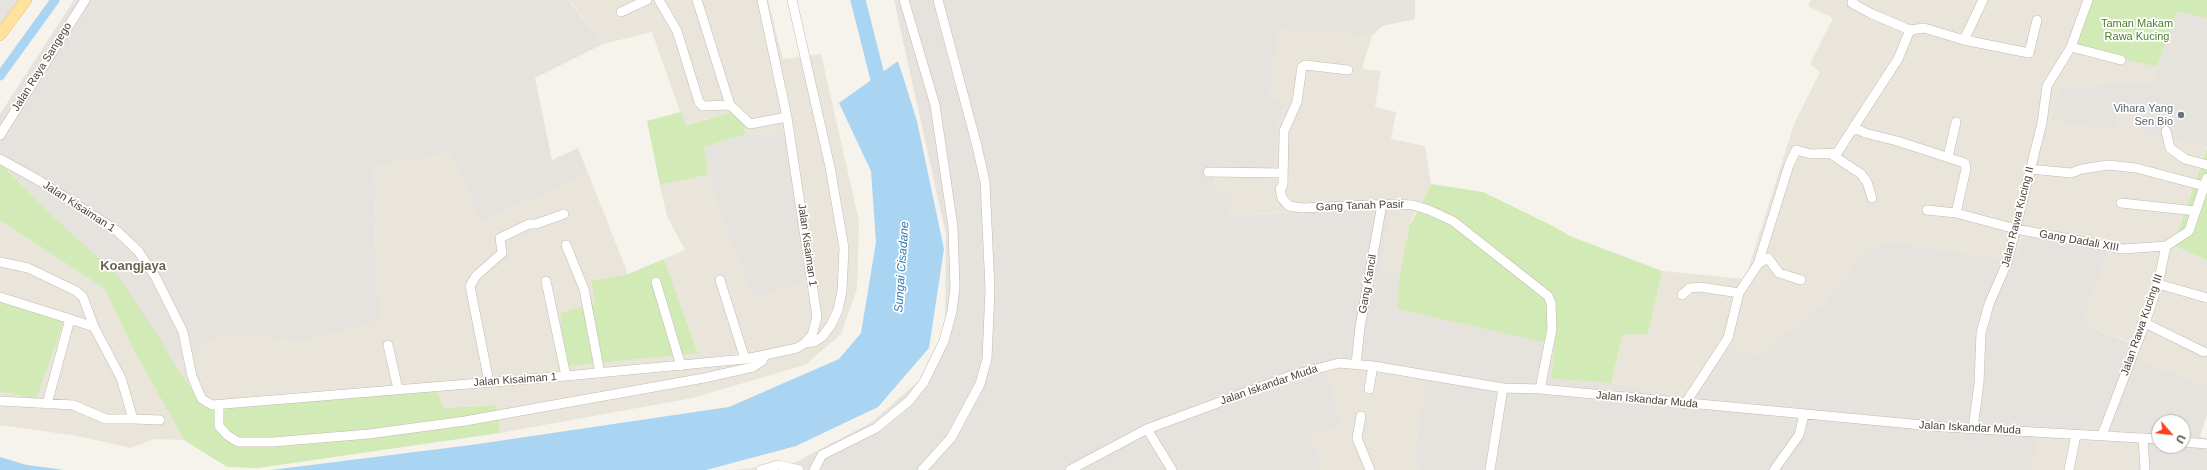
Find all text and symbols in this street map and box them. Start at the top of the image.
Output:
park label: Taman Makam Rawa Kucing [2101,17,2173,43]
street label: Jalan Raya Sangego [9,20,75,114]
place label: Vihara Yang Sen Bio [2113,102,2173,128]
marker: Vihara Yang Sen Bio [2176,110,2186,120]
street label: Jalan Rawa Kucing II [1999,165,2037,269]
street label: Jalan Kisaiman 1 [40,179,118,235]
street label: Gang Tanah Pasir [1316,198,1404,214]
street label: Jalan Kisaiman 1 [795,203,819,287]
water label: Sungai Cisadane [892,221,912,313]
street label: Gang Dadali XIII [2038,227,2120,255]
street label: Gang Kancil [1356,253,1380,315]
district label: Koangjaya [100,258,166,274]
street label: Jalan Rawa Kucing III [2118,273,2166,377]
street label: Jalan Iskandar Muda [1219,362,1319,408]
street label: Jalan Kisaiman 1 [473,370,557,390]
street label: Jalan Iskandar Muda [1596,389,1698,411]
north arrow [2151,414,2191,454]
street label: Jalan Iskandar Muda [1919,419,2021,437]
text: U [2174,433,2188,445]

